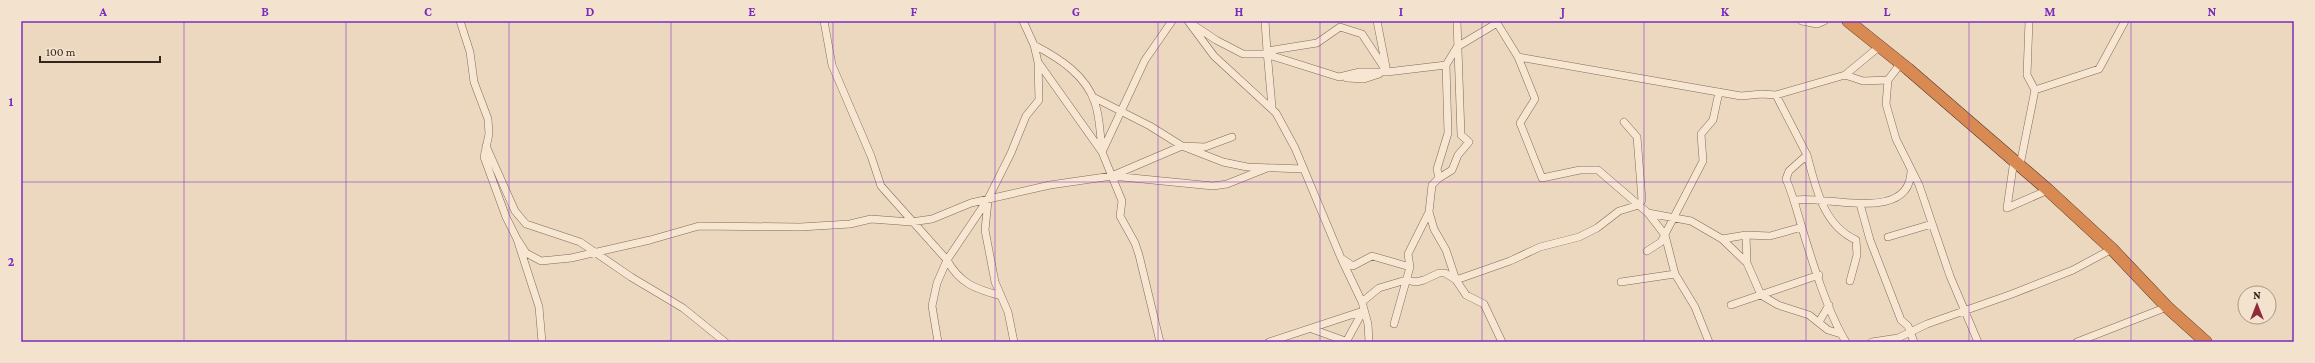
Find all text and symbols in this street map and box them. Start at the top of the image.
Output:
text: A [98,4,107,19]
text: B [261,4,269,19]
text: C [424,4,432,19]
text: D [586,4,595,19]
text: E [748,4,756,19]
text: F [911,4,918,19]
text: G [1072,4,1080,19]
text: H [1235,4,1244,19]
text: I [1399,4,1403,19]
text: J [1559,4,1565,19]
text: K [1721,4,1730,19]
text: L [1884,4,1891,19]
text: M [2044,4,2056,19]
text: N [2208,4,2217,19]
scale bar [40,38,160,64]
text: 100 m [46,45,76,59]
text: 1 [9,94,14,109]
text: 2 [8,254,15,269]
north arrow [2237,285,2277,325]
text: N [2253,289,2261,301]

